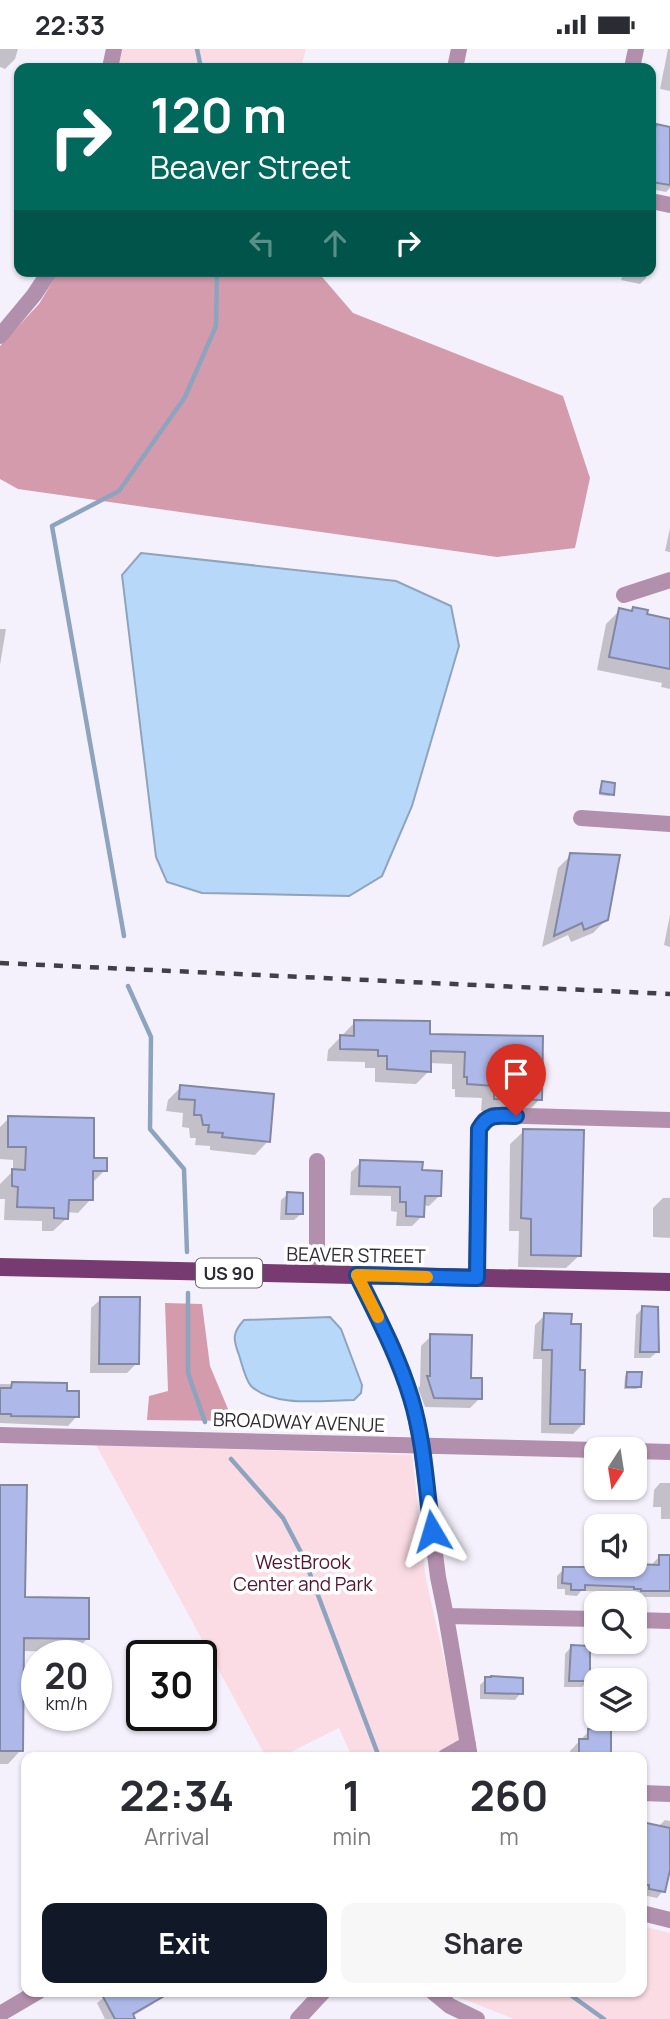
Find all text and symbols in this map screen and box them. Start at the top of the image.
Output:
text: 22:33 [35,7,105,43]
text: 120 m [150,81,287,148]
icon: right [35,91,126,182]
text: Beaver Street [150,145,351,189]
icon: left [243,224,281,262]
icon: ahead [316,224,354,262]
icon: right [389,224,427,262]
pin [486,1044,546,1116]
icon: arrive [497,1055,535,1093]
street label: BEAVER STREET [286,1241,427,1269]
road number: US 90 [196,1259,262,1287]
street label: BROADWAY AVENUE [212,1406,386,1438]
north arrow [584,1437,648,1500]
map controls [584,1437,647,1731]
position arrow [395,1494,469,1568]
button: sound [584,1514,647,1577]
park label: WestBrook Center and Park [233,1549,373,1597]
button: search [584,1591,647,1654]
speed limit sign: 30 [126,1640,217,1731]
text: 20 [45,1652,88,1700]
button: layers [584,1668,647,1731]
text: km/h [46,1691,87,1715]
text: 22:34 [120,1766,234,1824]
text: 1 [343,1766,361,1824]
text: 260 [470,1766,548,1824]
text: Arrival [144,1820,210,1852]
text: min [333,1820,371,1852]
text: m [499,1820,519,1852]
button: Exit [42,1903,327,1983]
button: Share [341,1903,626,1983]

